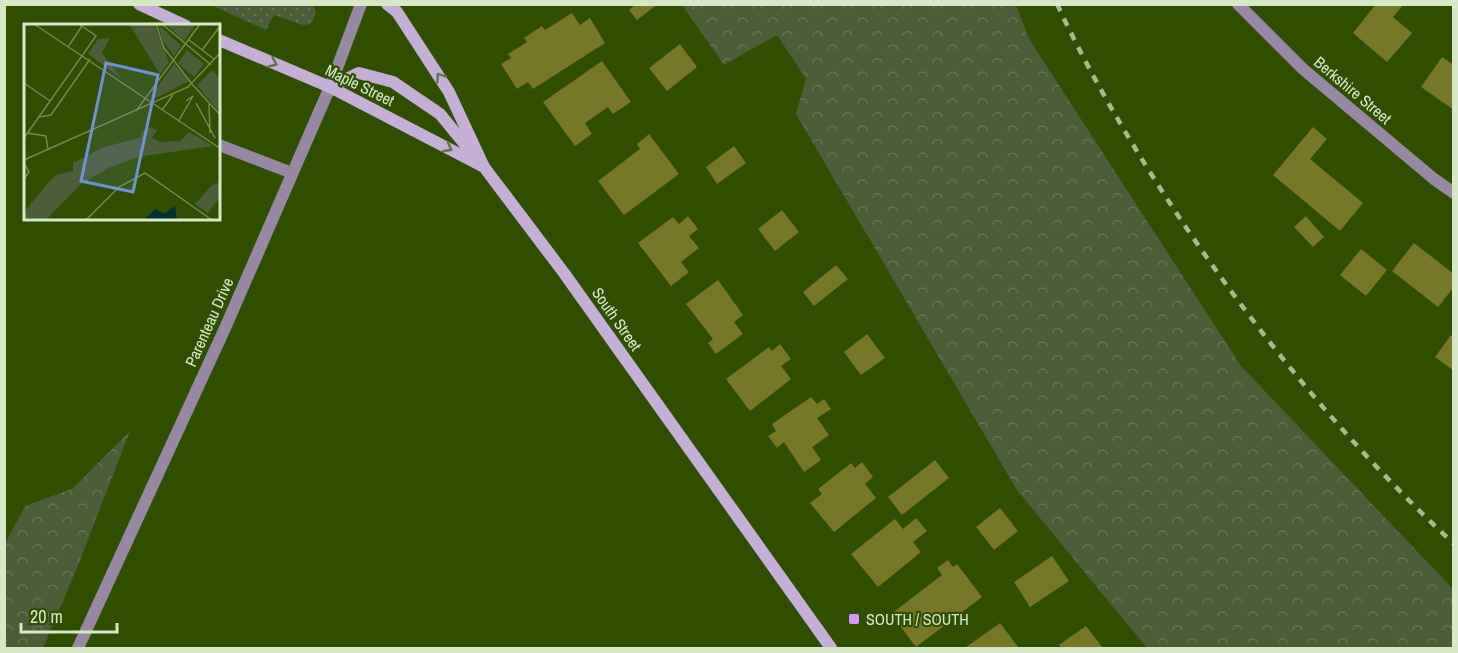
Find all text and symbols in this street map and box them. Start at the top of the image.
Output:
inset map [24,24,220,220]
street label: Berkshire Street [1310,51,1397,129]
one-way arrow [266,56,277,68]
street label: Maple Street [322,59,399,111]
one-way arrow [436,73,447,84]
one-way arrow [441,141,452,153]
street label: Parenteau Drive [180,274,238,370]
street label: South Street [587,283,647,355]
scale bar [21,596,117,634]
text: 20 m [30,604,63,629]
place label: SOUTH / SOUTH [866,608,969,630]
marker: SOUTH / SOUTH [847,612,861,626]

